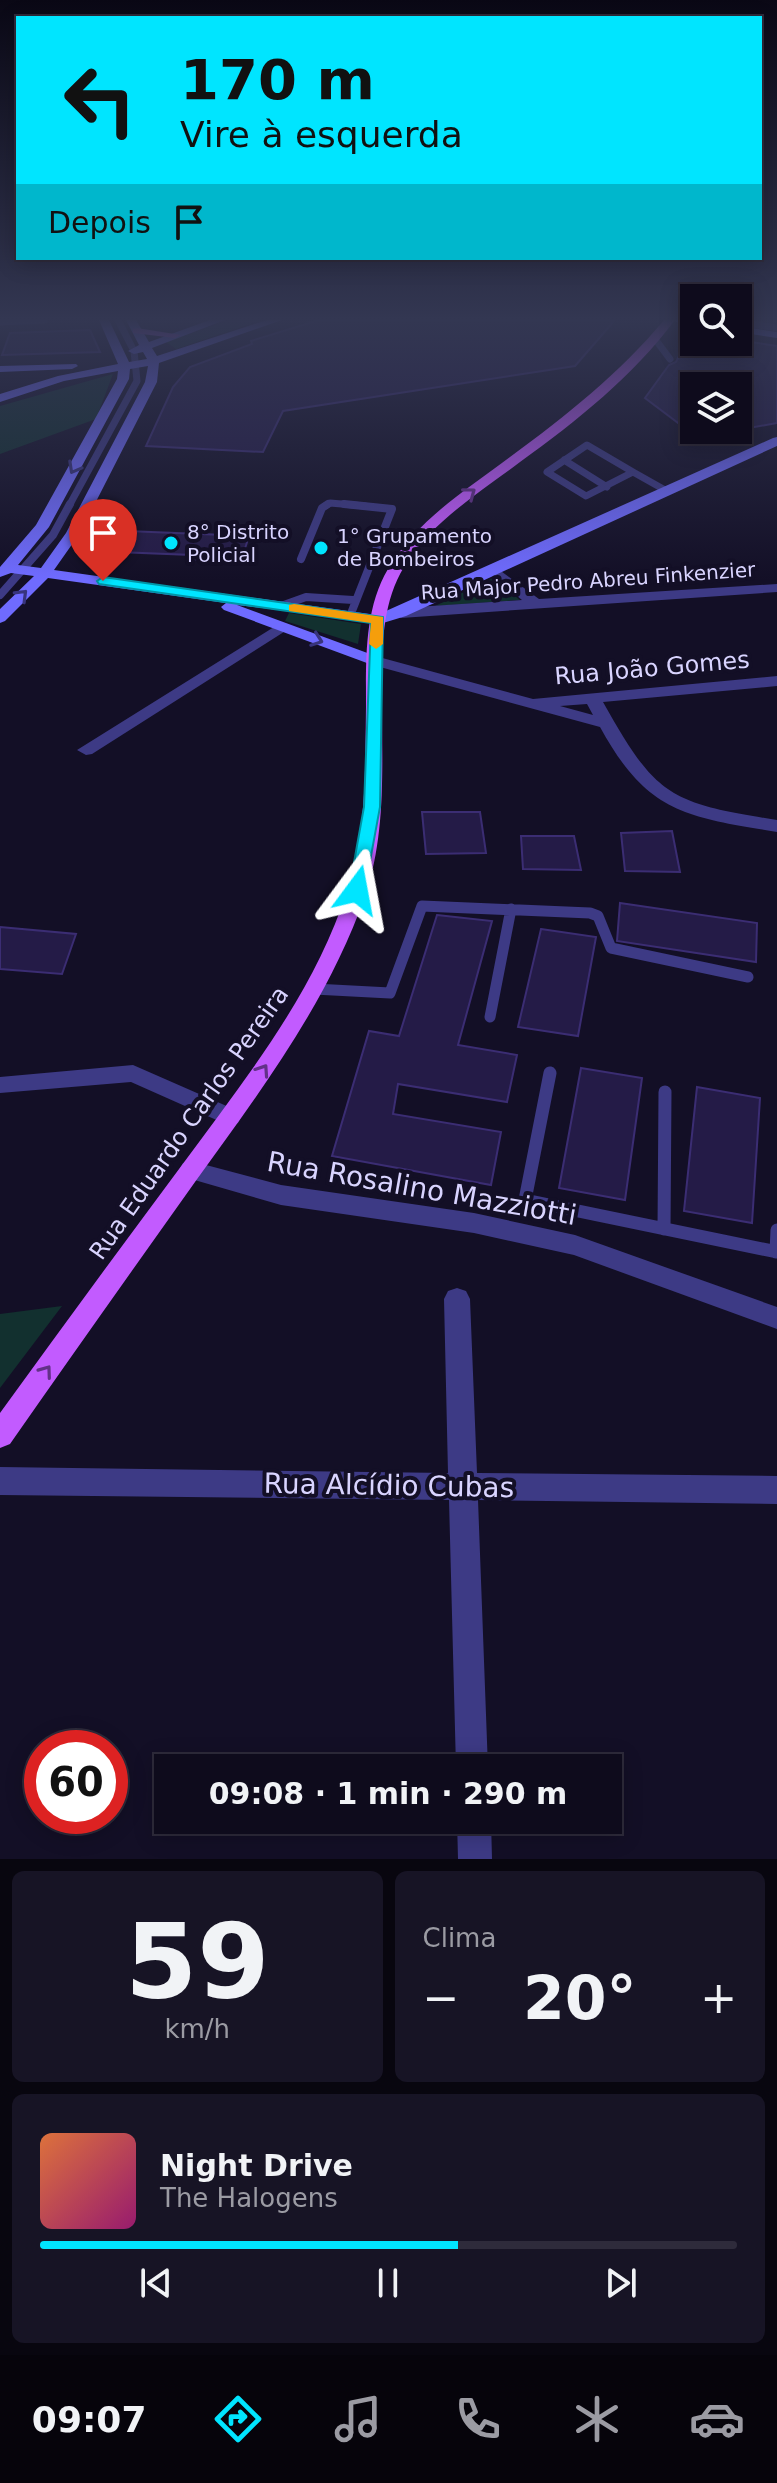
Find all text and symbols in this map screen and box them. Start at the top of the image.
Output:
text: 170 m [180,47,375,112]
icon: left [48,48,152,152]
text: Vire à esquerda [180,114,463,155]
icon: arrive [167,200,211,244]
text: Depois [48,205,151,240]
map controls [680,284,752,444]
button: search [680,284,752,356]
button: layers [680,372,752,444]
one-way arrow [68,460,84,474]
one-way arrow [462,488,476,502]
pin [69,499,137,581]
icon: arrive [81,511,125,555]
place label: 8° Distrito Policial [187,520,289,567]
place label: 1° Grupamento de Bombeiros [337,524,492,571]
marker: 8° Distrito Policial [162,534,180,552]
marker: 1° Grupamento de Bombeiros [312,539,330,557]
street label: Rua Major Pedro Abreu Finkenzier [420,557,757,605]
one-way arrow [13,590,27,604]
one-way arrow [310,630,324,647]
street label: Rua João Gomes [553,646,751,690]
position arrow [315,848,399,932]
street label: Rua Eduardo Carlos Pereira [84,981,294,1265]
one-way arrow [253,1064,268,1078]
street label: Rua Rosalino Mazziotti [265,1145,579,1232]
one-way arrow [36,1366,50,1380]
street label: Rua Alcídio Cubas [263,1467,515,1504]
speed limit sign: 60 [24,1730,128,1834]
text: 09:08 · 1 min · 290 m [209,1776,567,1811]
text: 59 [125,1901,270,2023]
text: Clima [423,1923,496,1953]
text: 20° [523,1963,637,2033]
text: − [423,1972,459,2023]
text: + [700,1972,737,2023]
text: km/h [164,2014,230,2044]
text: Night Drive [160,2148,353,2183]
text: The Halogens [160,2183,338,2213]
icon: previous [134,2261,178,2305]
icon: pause [366,2261,410,2305]
icon: next [599,2261,643,2305]
icon: directions [210,2391,266,2447]
icon: music [330,2391,386,2447]
icon: phone [450,2391,506,2447]
icon: climate [569,2391,625,2447]
icon: car [689,2391,745,2447]
text: 09:07 [32,2399,146,2440]

